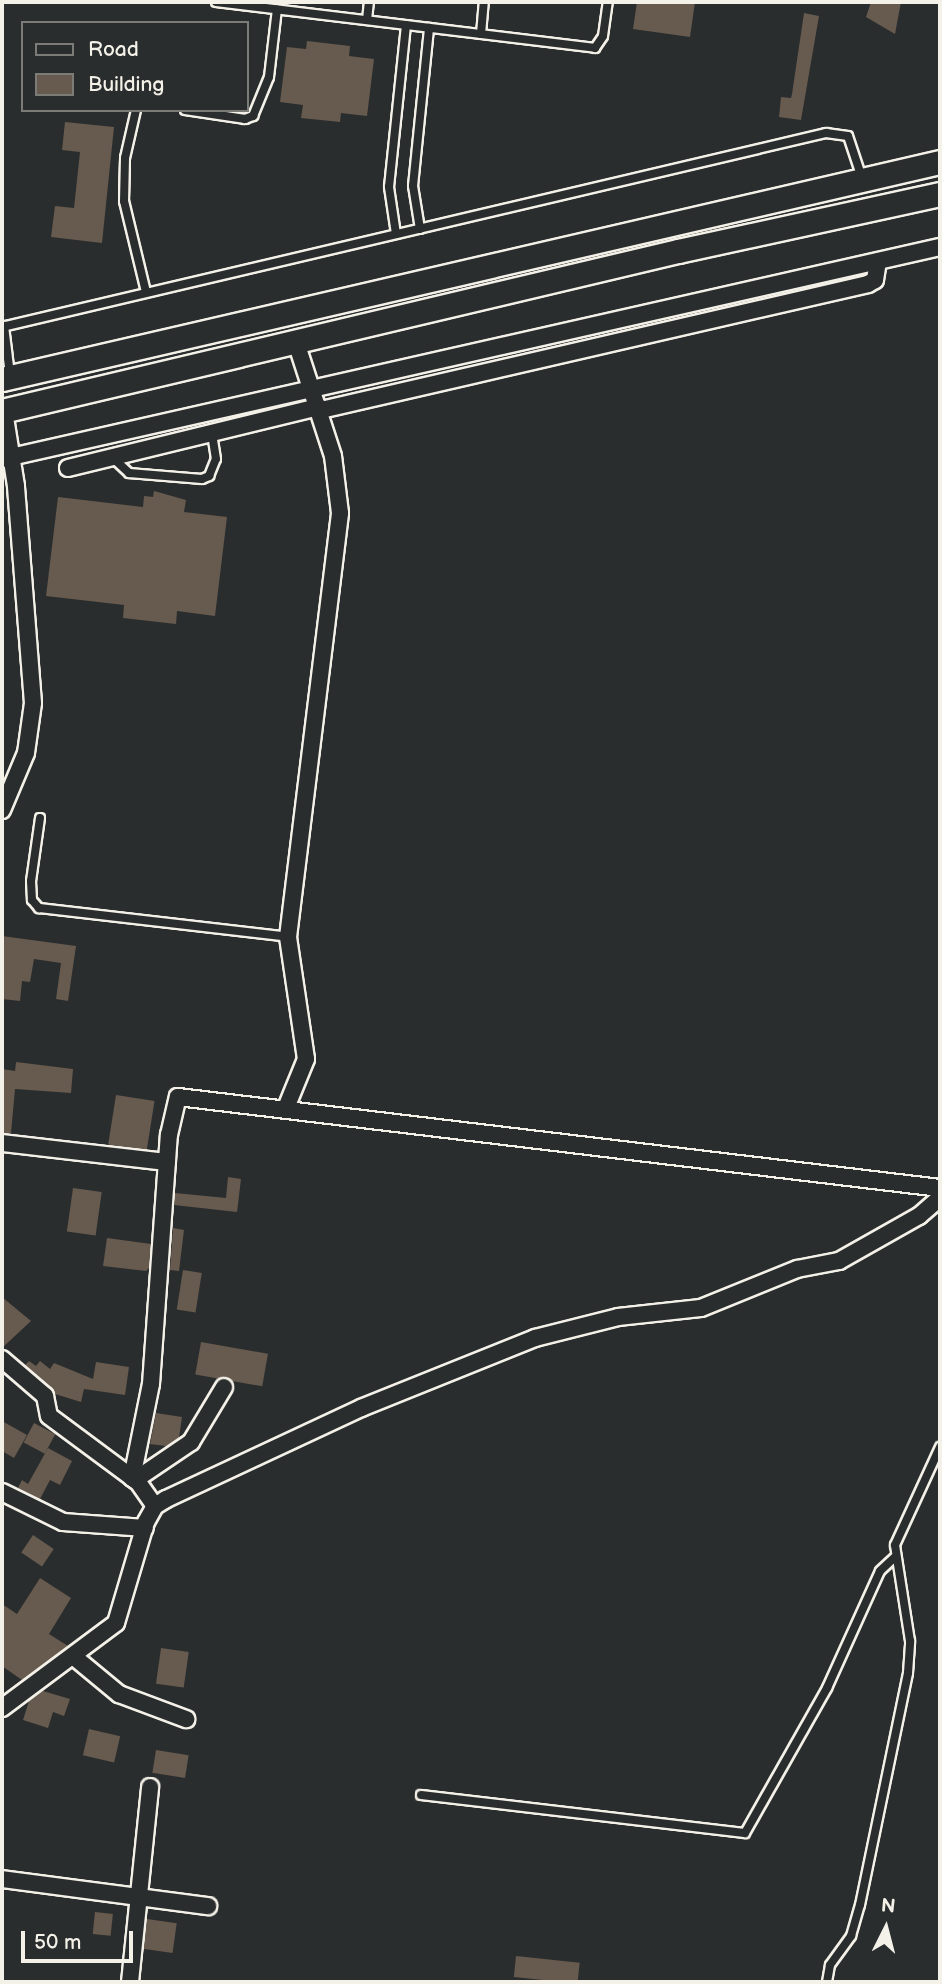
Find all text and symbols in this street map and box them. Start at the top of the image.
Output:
legend [21,21,248,112]
text: Road [88,37,139,62]
text: Building [88,72,164,97]
north arrow [851,1893,921,1963]
text: N [880,1894,897,1919]
scale bar [24,1918,136,1962]
text: 50 m [34,1930,81,1955]

